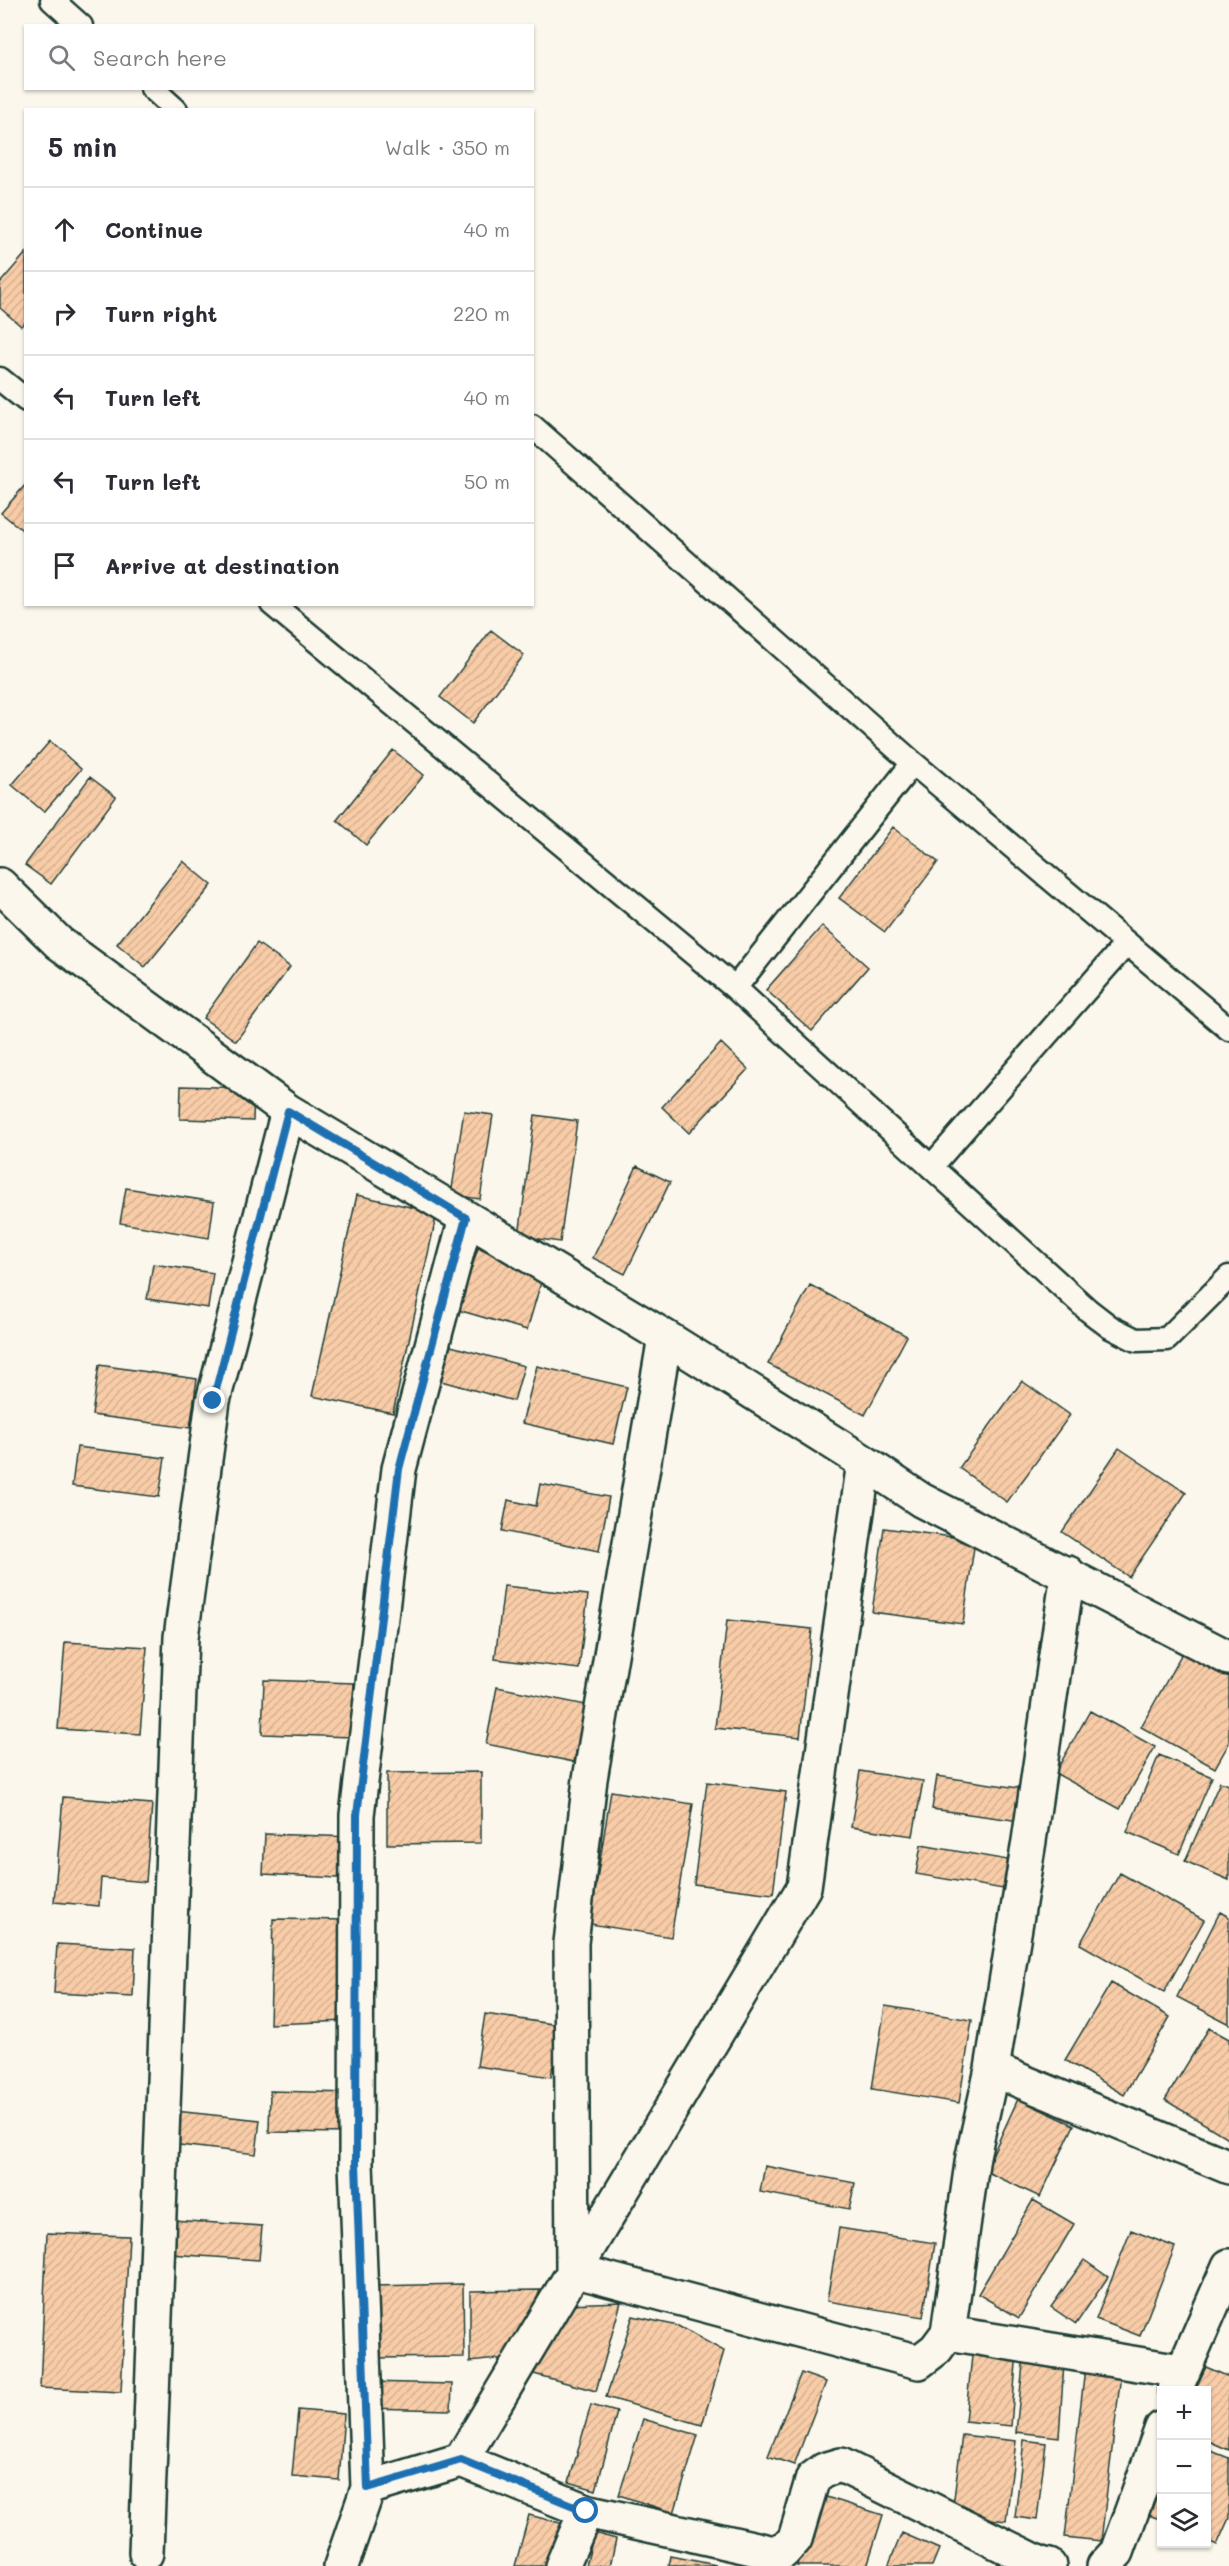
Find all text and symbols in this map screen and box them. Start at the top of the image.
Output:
search box [24,24,534,90]
icon: search [45,41,78,74]
text: Search here [93,43,227,72]
text: 5 min [48,130,117,164]
text: Walk · 350 m [385,134,510,160]
icon: ahead [48,213,81,246]
text: Continue [105,215,203,244]
text: 40 m [464,216,510,242]
icon: right [48,297,81,330]
text: Turn right [105,299,217,328]
text: 220 m [453,300,510,326]
icon: left [48,381,81,414]
text: Turn left [105,383,201,412]
text: 40 m [464,384,510,410]
icon: left [48,465,81,498]
text: Turn left [105,467,201,496]
text: 50 m [464,468,510,494]
icon: arrive [48,549,81,582]
text: Arrive at destination [105,551,340,580]
route end [199,1387,225,1413]
map controls [1157,2386,1211,2548]
button: + [1157,2386,1211,2440]
button: − [1157,2440,1211,2494]
button: layers [1157,2494,1211,2548]
route start [572,2497,598,2523]

